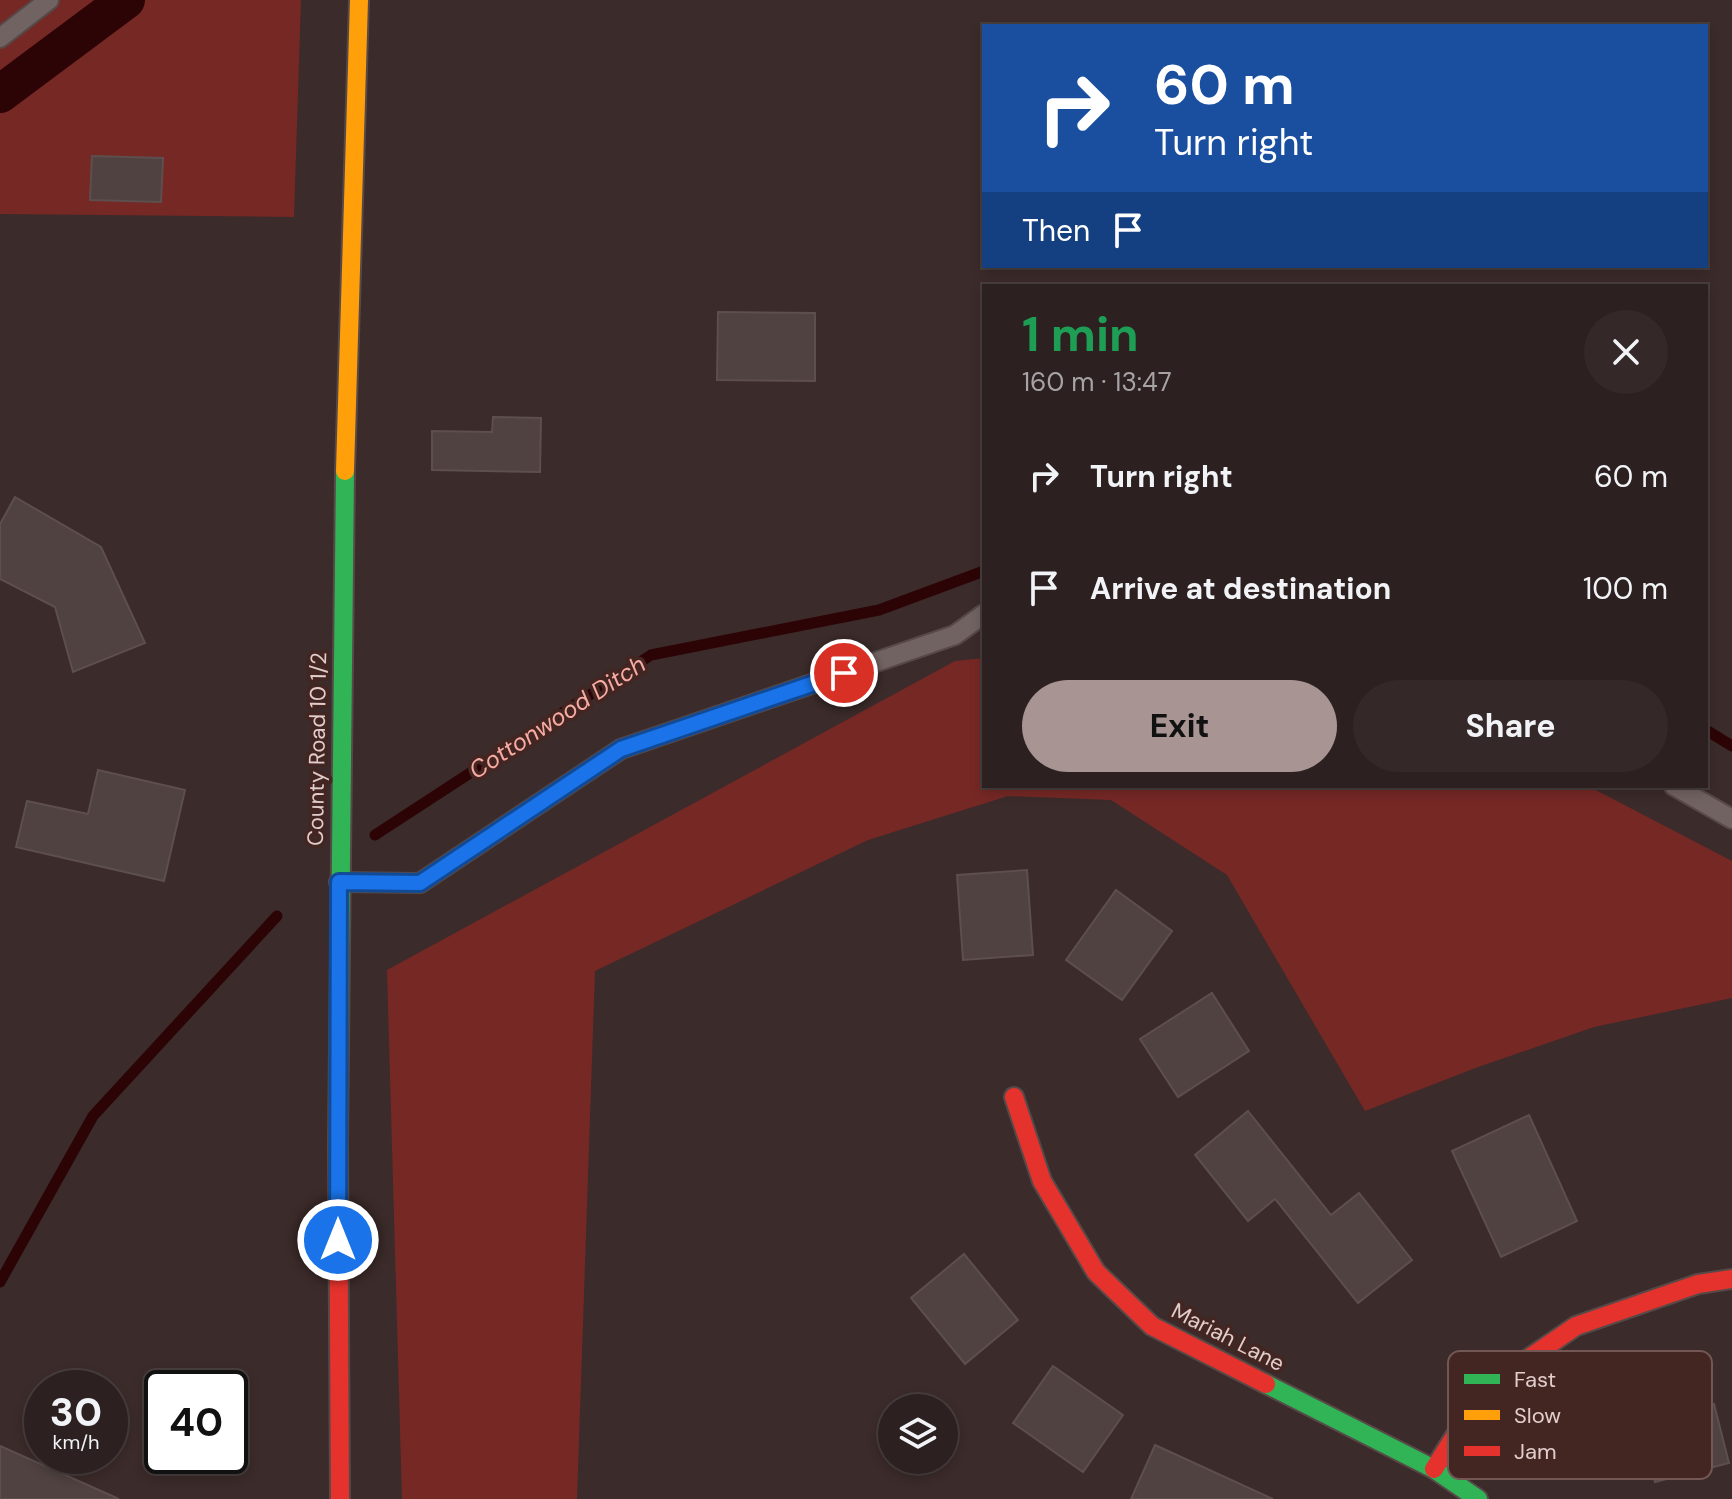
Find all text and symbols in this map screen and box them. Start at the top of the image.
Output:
text: 60 m [1154,48,1295,121]
icon: right [1022,56,1126,160]
text: Turn right [1154,119,1313,166]
icon: arrive [1106,208,1150,252]
text: Then [1022,211,1090,250]
text: 1 min [1022,303,1139,366]
button: close [1584,310,1668,394]
text: 160 m · 13:47 [1022,365,1172,399]
icon: right [1022,454,1066,498]
text: Turn right [1090,457,1233,496]
text: 60 m [1594,457,1668,496]
icon: arrive [1022,566,1066,610]
text: Arrive at destination [1090,569,1391,608]
text: 100 m [1583,569,1668,608]
pin [810,639,878,707]
water label: Cottonwood Ditch [463,648,651,786]
icon: arrive [822,651,866,695]
street label: County Road 10 1/2 [301,652,333,846]
button: Exit [1022,680,1337,772]
button: Share [1353,680,1668,772]
position arrow [296,1198,380,1282]
street label: Mariah Lane [1167,1296,1289,1378]
legend [1448,1351,1712,1479]
text: Fast [1514,1365,1556,1394]
speed limit sign: 40 [144,1370,248,1474]
text: 30 [50,1386,102,1438]
map controls [878,1394,958,1474]
button: layers [878,1394,958,1474]
text: Slow [1514,1401,1561,1430]
text: km/h [52,1429,100,1455]
text: Jam [1514,1437,1557,1466]

